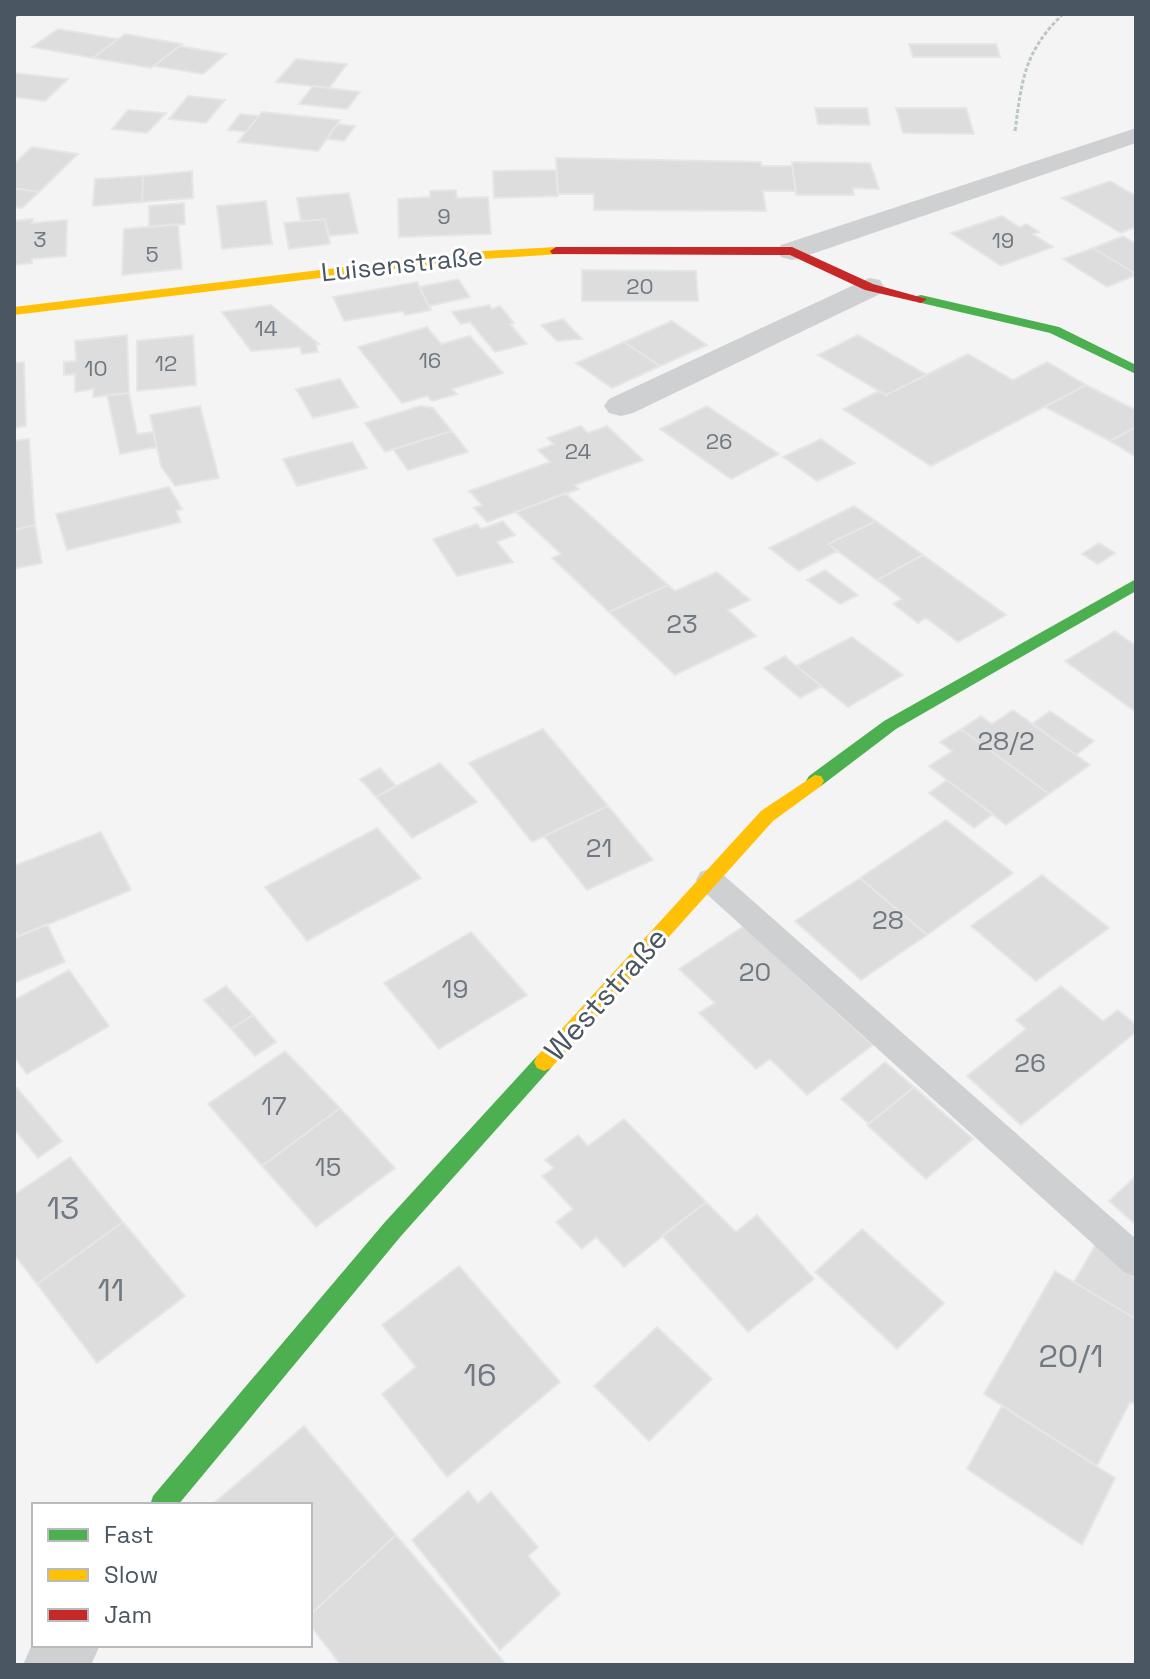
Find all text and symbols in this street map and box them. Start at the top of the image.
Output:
house number: 9 [437,202,451,230]
house number: 3 [33,225,47,253]
house number: 19 [992,226,1014,254]
street label: Luisenstraße [319,239,485,289]
house number: 5 [145,240,159,268]
house number: 20 [626,272,654,300]
house number: 14 [255,314,278,342]
house number: 16 [419,346,441,374]
house number: 12 [155,349,177,377]
house number: 10 [84,354,108,382]
house number: 26 [706,427,732,455]
house number: 24 [565,437,591,465]
house number: 23 [666,607,698,641]
house number: 28/2 [977,724,1035,758]
house number: 21 [586,831,612,865]
house number: 28 [872,903,904,937]
street label: Weststraße [535,919,676,1069]
house number: 20 [739,955,771,989]
house number: 19 [442,972,468,1006]
house number: 26 [1014,1046,1046,1080]
house number: 17 [261,1089,287,1123]
house number: 15 [315,1150,341,1184]
house number: 13 [47,1188,79,1228]
house number: 11 [98,1270,124,1310]
house number: 20/1 [1038,1336,1104,1376]
house number: 16 [464,1355,496,1395]
legend [32,1503,312,1647]
text: Fast [104,1519,154,1550]
text: Slow [104,1559,158,1590]
text: Jam [104,1599,152,1630]

